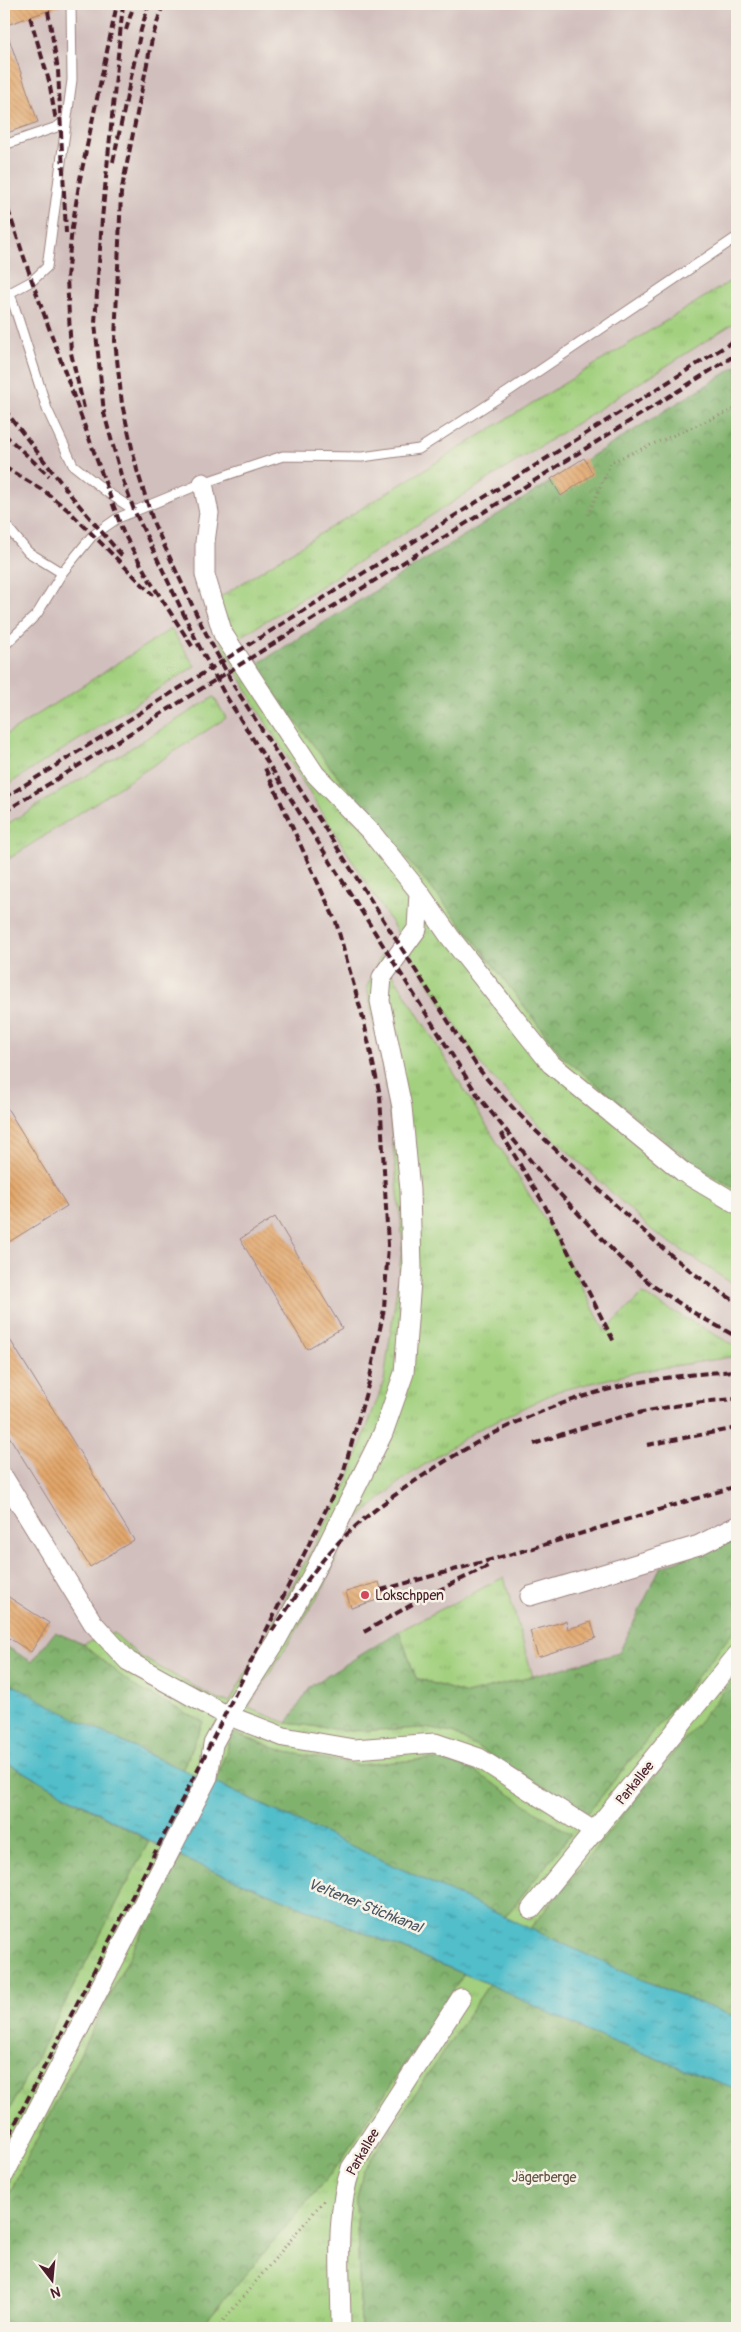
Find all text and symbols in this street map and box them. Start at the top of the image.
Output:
place label: Lokschppen [375,1587,444,1604]
marker: Lokschppen [359,1589,371,1601]
street label: Parkallee [612,1758,658,1808]
water label: Veltener Stichkanal [305,1874,426,1938]
street label: Parkallee [343,2125,383,2179]
park label: Jägerberge [511,2169,577,2186]
north arrow [28,2254,78,2304]
text: N [49,2283,62,2301]

